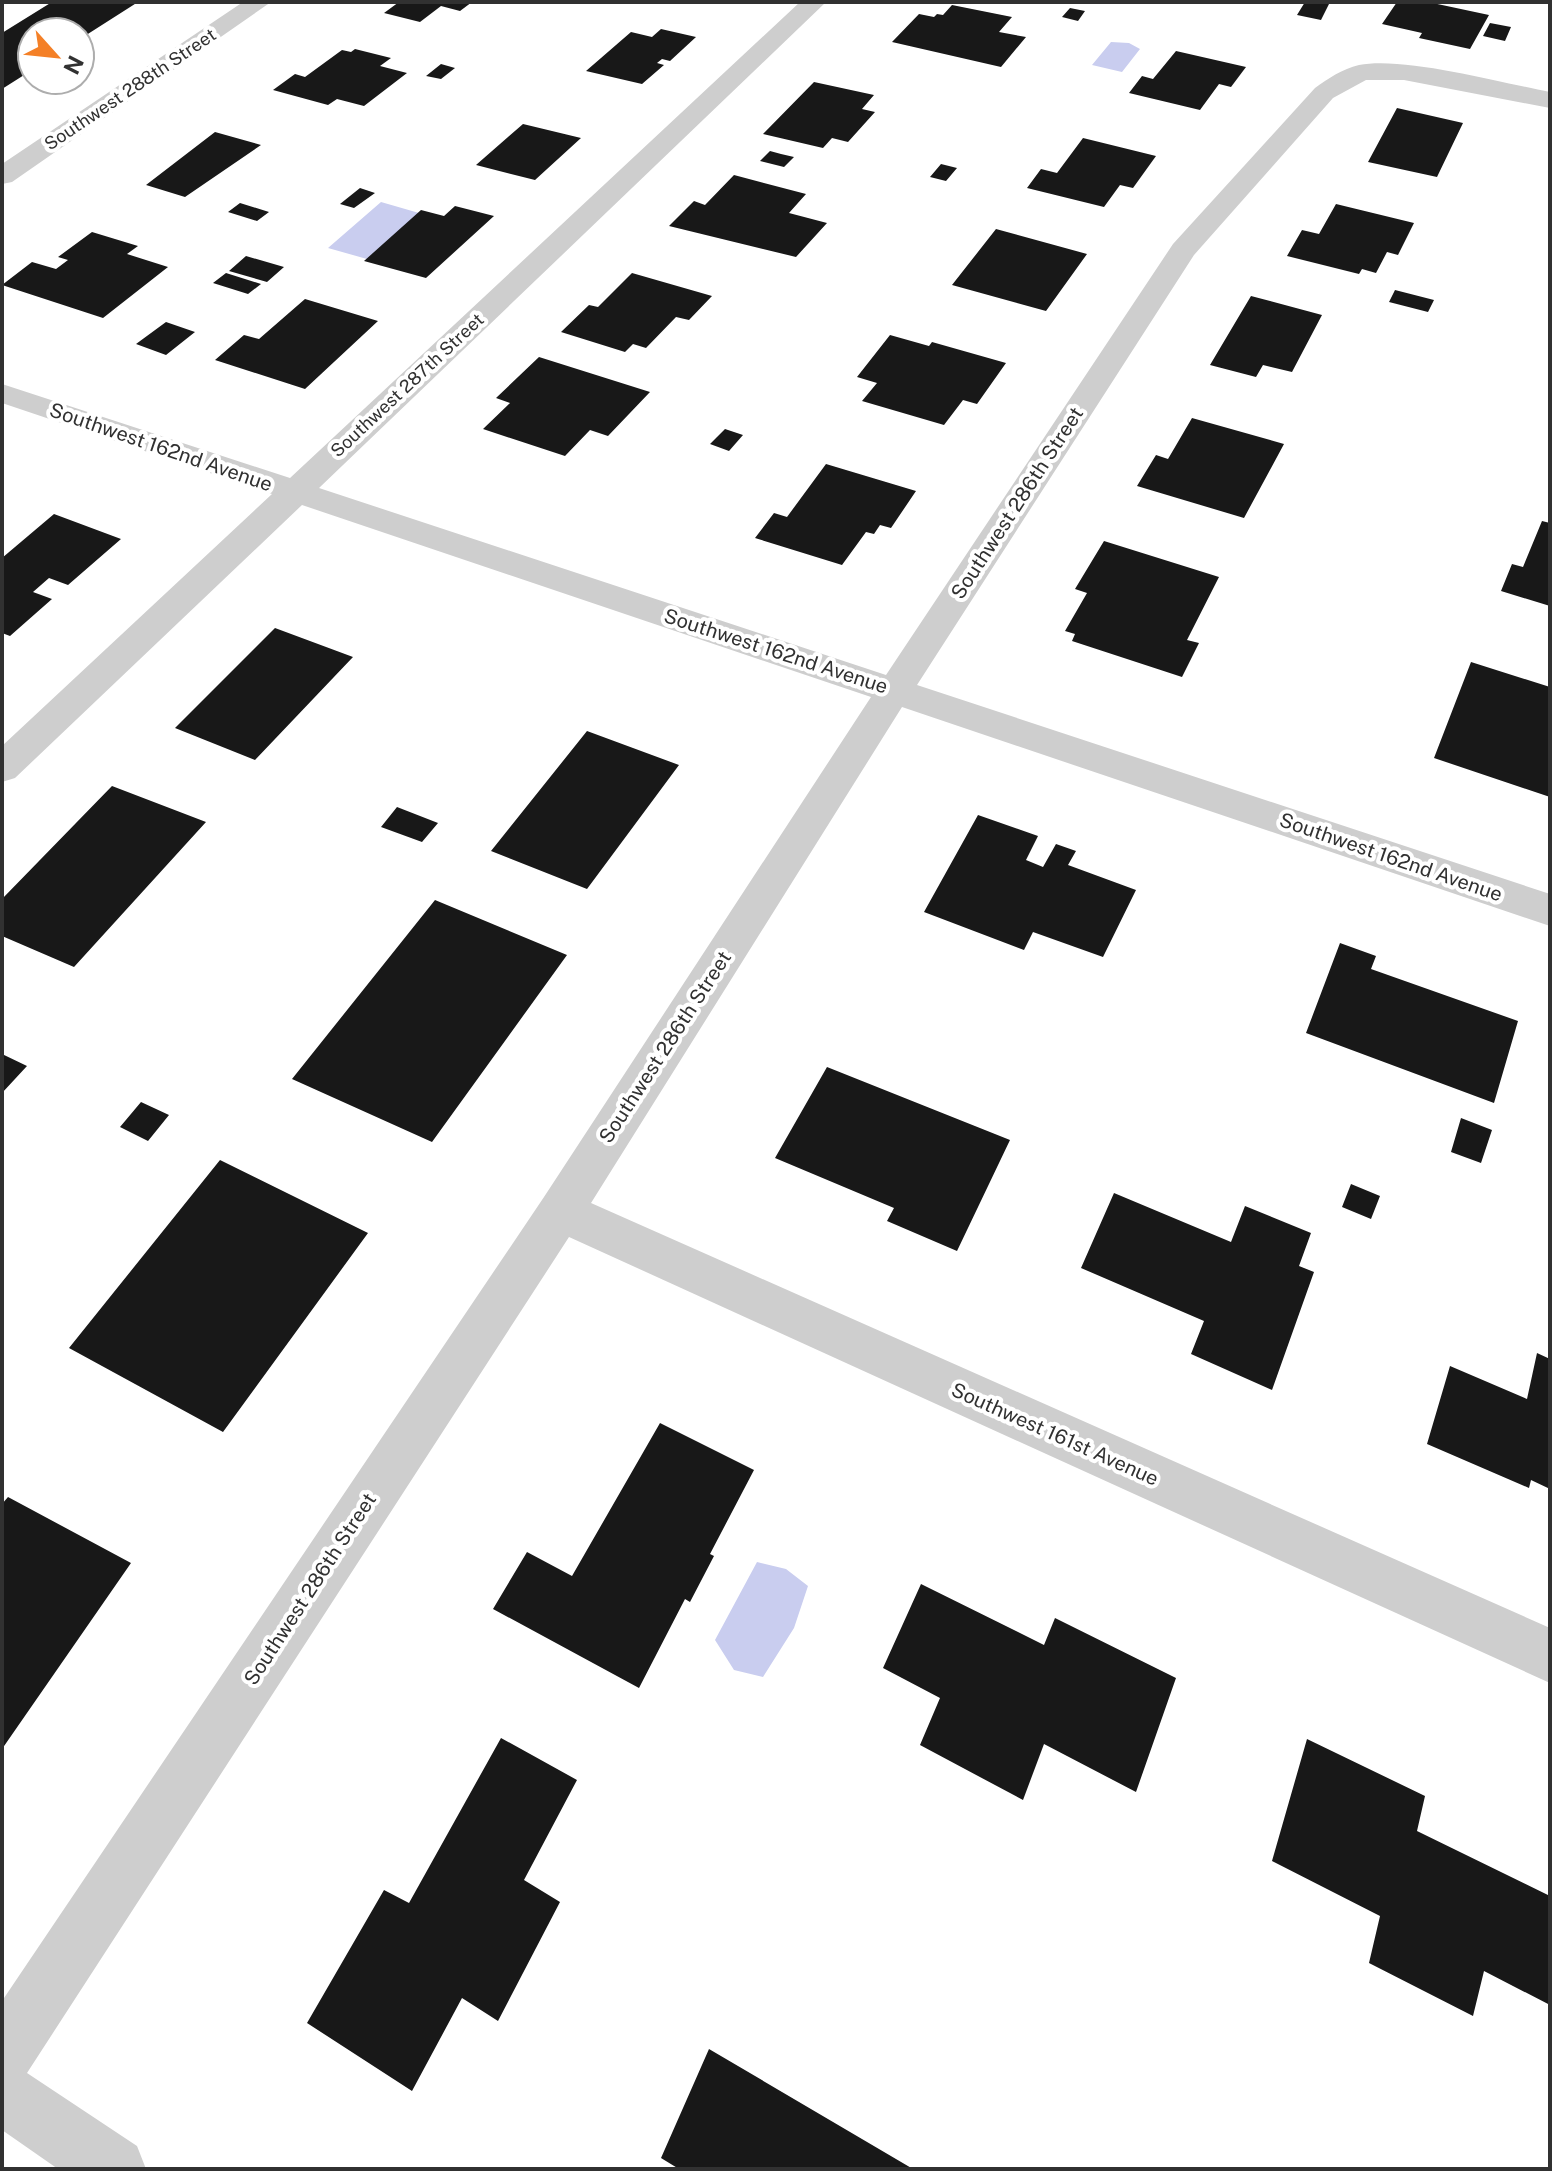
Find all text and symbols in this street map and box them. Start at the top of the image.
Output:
north arrow [16,16,96,96]
street label: Southwest 288th Street [40,24,220,154]
text: N [58,52,89,79]
street label: Southwest 287th Street [326,309,488,461]
street label: Southwest 162nd Avenue [46,398,276,496]
street label: Southwest 286th Street [946,402,1088,604]
street label: Southwest 162nd Avenue [661,603,891,699]
street label: Southwest 162nd Avenue [1276,808,1506,906]
street label: Southwest 286th Street [594,946,736,1148]
street label: Southwest 161st Avenue [948,1377,1162,1491]
street label: Southwest 286th Street [239,1488,381,1690]

